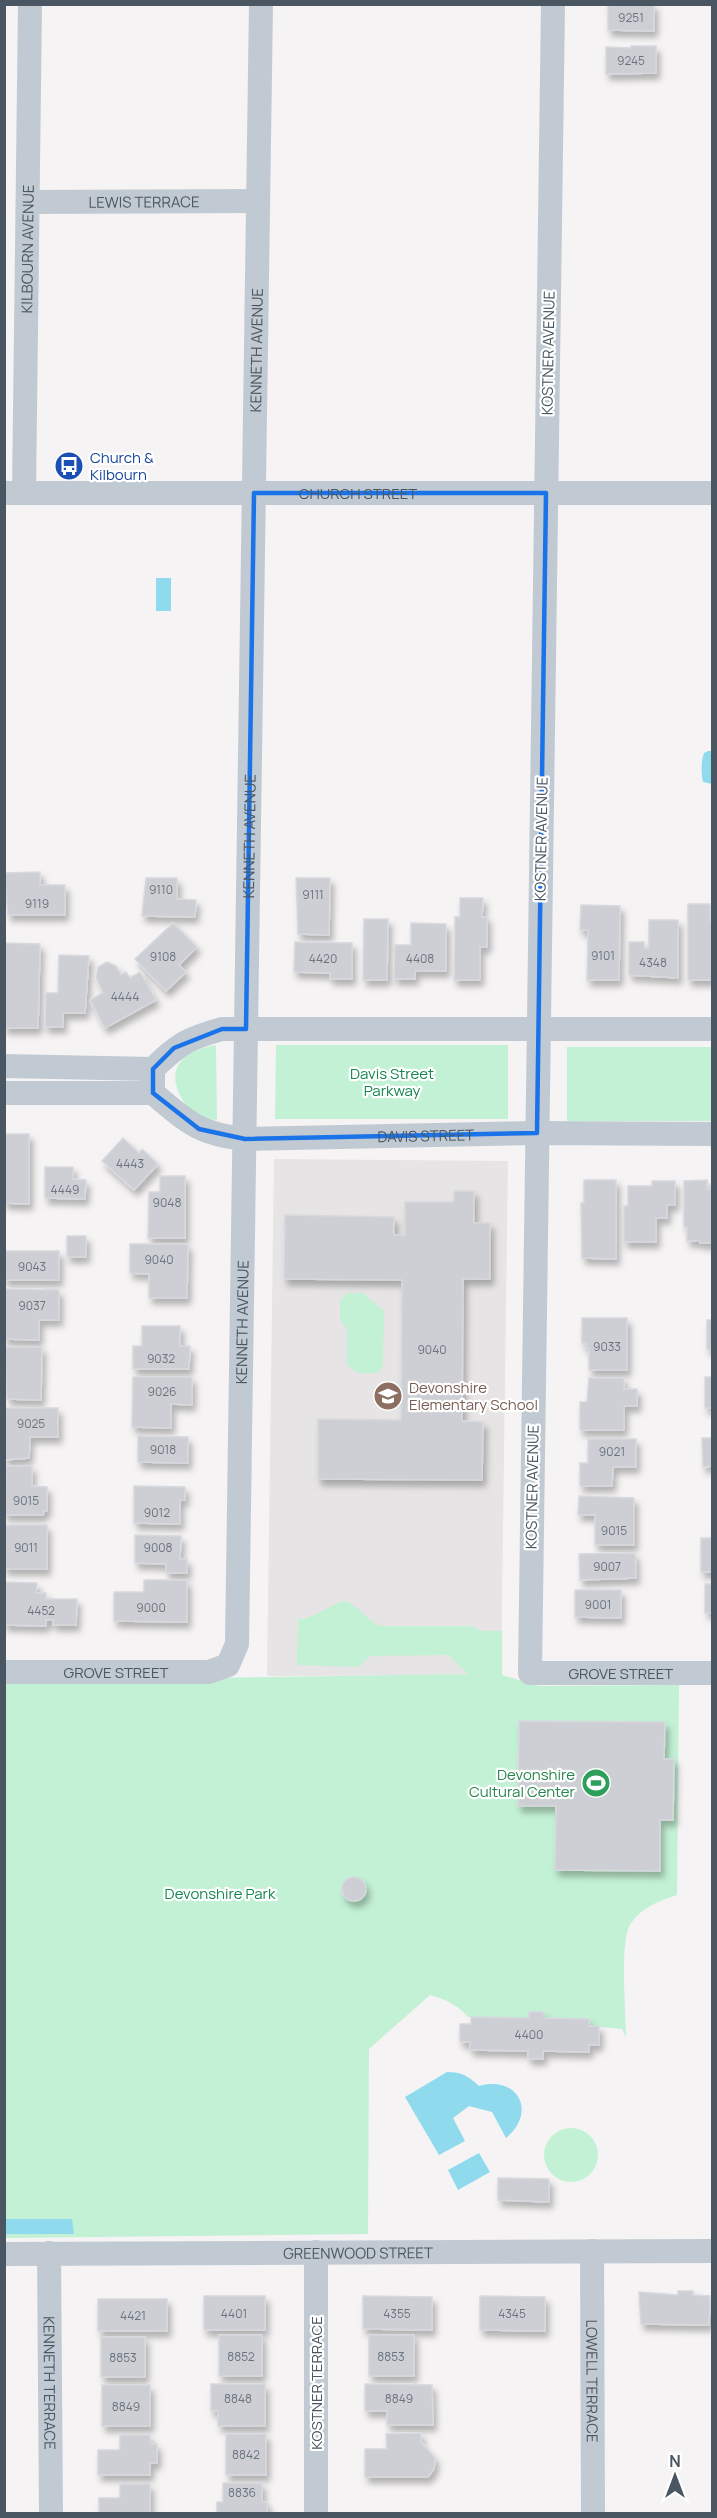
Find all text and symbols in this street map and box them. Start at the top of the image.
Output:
house number: 9251 [618,9,644,26]
house number: 9245 [617,52,645,69]
street label: KILBOURN AVENUE [16,184,38,314]
street label: LEWIS TERRACE [88,191,200,212]
street label: KENNETH AVENUE [245,288,267,413]
street label: KOSTNER AVENUE [536,291,560,415]
place label: Church & Kilbourn [90,447,154,485]
bus stop icon: Church & Kilbourn [53,450,85,482]
street label: CHURCH STREET [299,483,417,504]
street label: KENNETH AVENUE [237,774,260,898]
street label: KOSTNER AVENUE [529,777,553,901]
house number: 9110 [149,881,173,898]
house number: 9111 [302,886,324,903]
house number: 9119 [25,895,49,912]
house number: 9101 [591,947,615,964]
house number: 9108 [150,948,176,965]
house number: 4420 [309,950,337,967]
house number: 4408 [406,950,434,967]
house number: 4348 [639,954,667,971]
house number: 4444 [111,988,139,1005]
park label: Davis Street Parkway [350,1063,434,1101]
street label: DAVIS STREET [377,1124,474,1147]
house number: 4443 [116,1155,144,1172]
house number: 4449 [51,1181,79,1198]
house number: 9048 [153,1194,181,1211]
house number: 9040 [144,1251,174,1268]
house number: 9043 [18,1258,46,1275]
street label: KENNETH AVENUE [230,1260,253,1384]
house number: 9037 [18,1297,46,1314]
house number: 9033 [593,1338,621,1355]
house number: 9040 [417,1341,447,1358]
house number: 9032 [147,1350,175,1367]
place label: Devonshire Elementary School [409,1377,538,1415]
school or university icon: Devonshire Elementary School [372,1380,404,1412]
house number: 9026 [147,1383,177,1400]
house number: 9025 [17,1415,45,1432]
street label: KOSTNER AVENUE [520,1425,544,1549]
house number: 9018 [150,1441,176,1458]
house number: 9021 [599,1443,625,1460]
house number: 9015 [13,1492,39,1509]
house number: 9012 [144,1504,170,1521]
house number: 9015 [601,1522,627,1539]
house number: 9011 [14,1539,38,1556]
house number: 9008 [143,1539,173,1556]
house number: 9007 [593,1558,621,1575]
house number: 9001 [585,1596,611,1613]
house number: 9000 [136,1599,166,1616]
house number: 4452 [27,1602,55,1619]
street label: GROVE STREET [64,1662,168,1683]
street label: GROVE STREET [568,1663,673,1684]
place label: Devonshire Cultural Center [469,1764,576,1802]
sports icon: Devonshire Cultural Center [580,1767,612,1799]
park label: Devonshire Park [165,1883,276,1904]
house number: 4400 [515,2026,543,2043]
street label: GREENWOOD STREET [283,2242,433,2263]
house number: 4401 [221,2305,247,2322]
house number: 4355 [383,2305,411,2322]
house number: 4345 [498,2305,526,2322]
house number: 4421 [120,2307,146,2324]
street label: KENNETH TERRACE [39,2316,61,2450]
street label: KOSTNER TERRACE [306,2316,327,2450]
street label: LOWELL TERRACE [582,2319,603,2442]
house number: 8852 [227,2348,255,2365]
house number: 8853 [377,2348,405,2365]
house number: 8853 [109,2349,137,2366]
house number: 8848 [224,2390,252,2407]
house number: 8849 [385,2390,413,2407]
house number: 8849 [112,2398,140,2415]
house number: 8842 [232,2446,260,2463]
north arrow [645,2446,705,2506]
text: N [669,2450,681,2472]
house number: 8836 [228,2484,256,2501]

